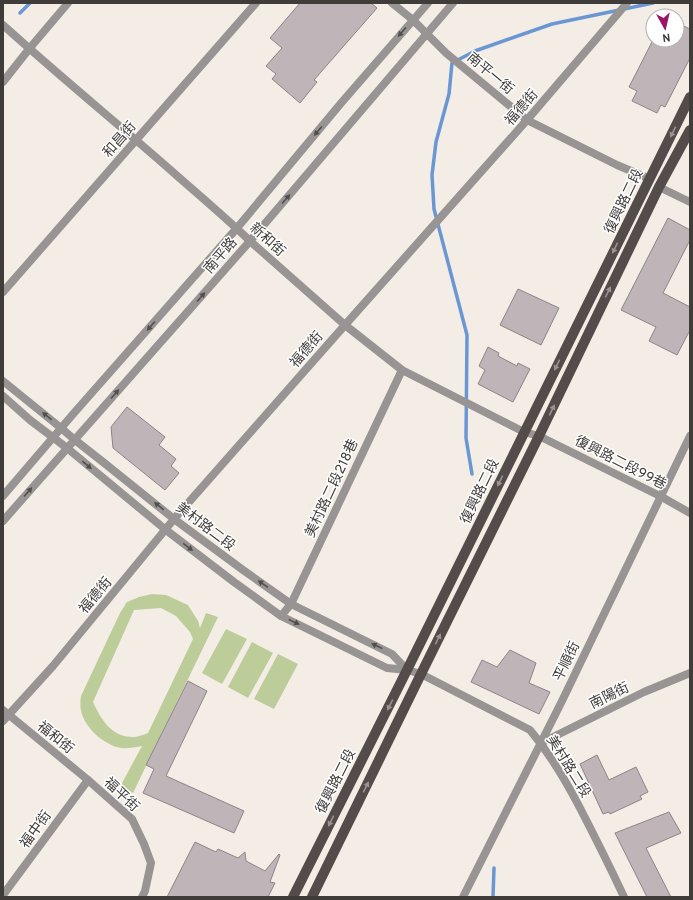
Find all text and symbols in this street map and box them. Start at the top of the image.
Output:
north arrow [645,8,685,48]
one-way arrow [398,27,407,38]
text: N [661,29,671,44]
street label: 南平一街 [463,50,517,99]
street label: 福德街 [501,86,542,129]
street label: 和昌街 [100,119,140,161]
one-way arrow [313,126,322,136]
one-way arrow [670,126,676,137]
street label: 復興路二段 [601,166,647,237]
one-way arrow [281,194,290,203]
street label: 新和街 [246,220,288,260]
street label: 南平路 [201,235,241,277]
one-way arrow [612,242,618,254]
one-way arrow [605,287,611,298]
one-way arrow [196,292,205,302]
one-way arrow [147,320,156,331]
street label: 福德街 [286,328,327,371]
one-way arrow [554,359,560,370]
one-way arrow [110,389,119,400]
one-way arrow [549,404,555,415]
one-way arrow [41,412,52,421]
street label: 復興路二段99巷 [572,433,669,494]
street label: 美村路二段218巷 [301,436,363,540]
street label: 復興路二段 [457,456,503,527]
one-way arrow [82,461,93,470]
one-way arrow [497,475,503,487]
one-way arrow [24,486,33,497]
street label: 美村路二段 [172,499,239,555]
one-way arrow [153,502,164,511]
one-way arrow [183,543,194,552]
street label: 福德街 [75,574,116,618]
one-way arrow [258,580,268,588]
one-way arrow [289,619,300,625]
one-way arrow [435,633,441,645]
street label: 平順街 [551,639,584,684]
one-way arrow [371,643,383,649]
street label: 南陽街 [587,680,632,713]
one-way arrow [387,699,393,710]
street label: 福和街 [33,718,77,758]
street label: 美村路二段 [542,732,594,801]
street label: 復興路二段 [313,747,360,817]
street label: 福平街 [100,775,142,816]
one-way arrow [363,781,369,792]
street label: 福中街 [17,808,55,852]
one-way arrow [328,815,334,826]

